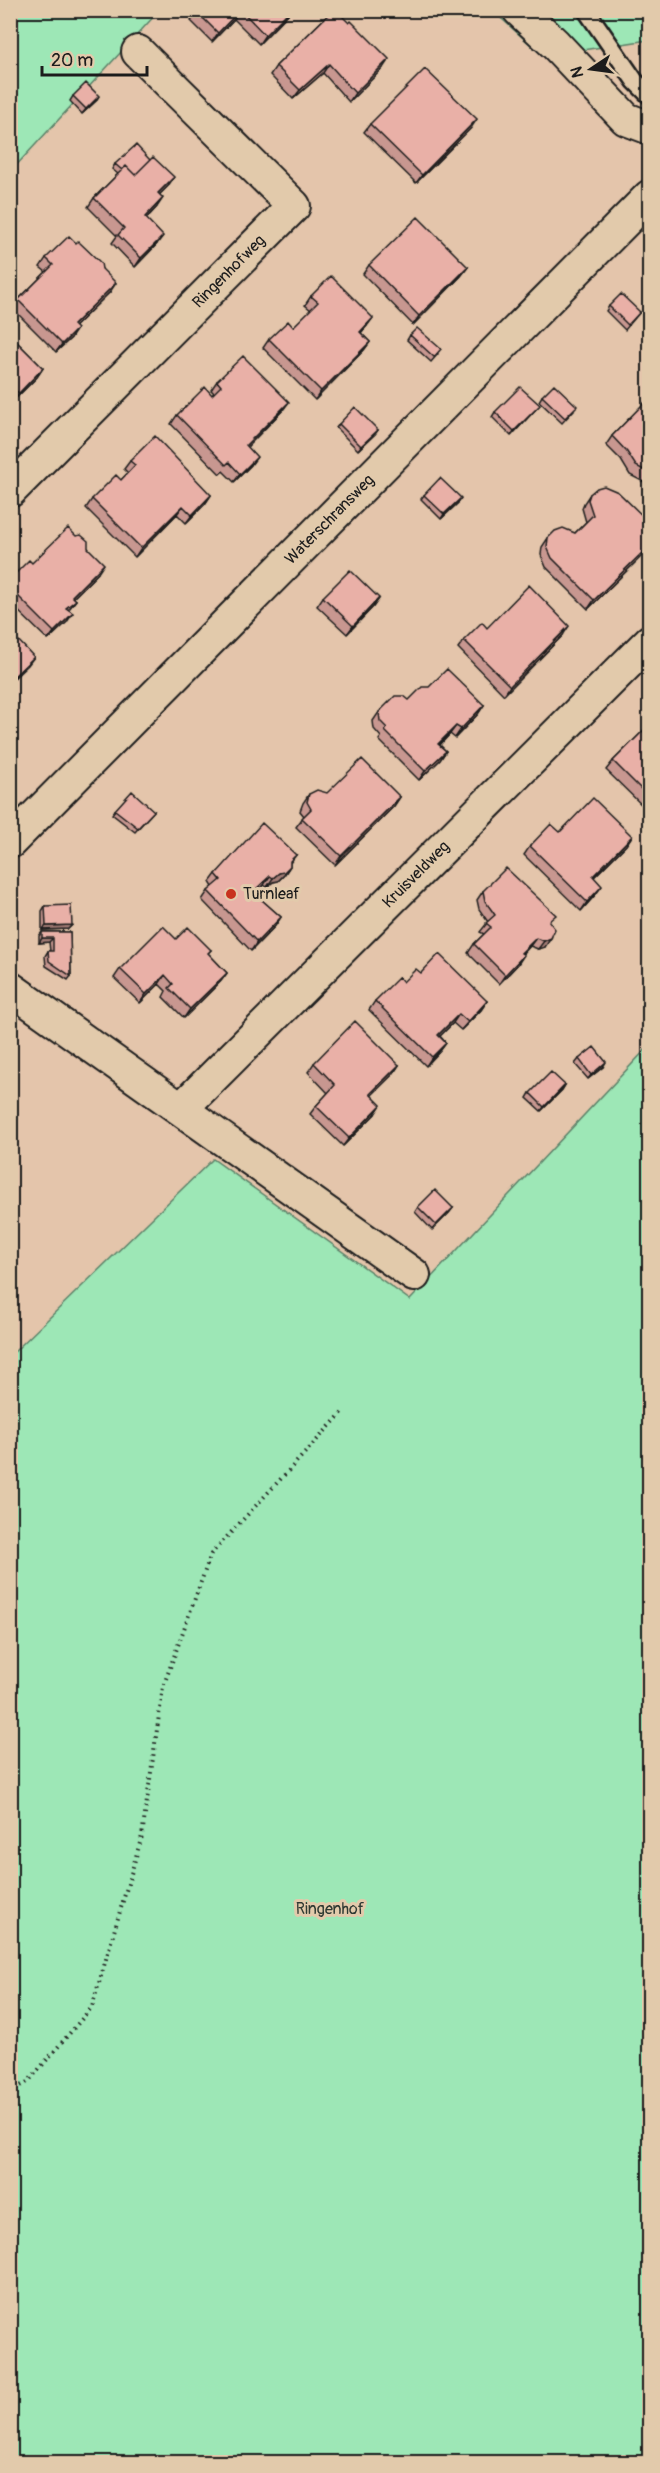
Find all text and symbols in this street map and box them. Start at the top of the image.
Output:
scale bar [42,39,147,77]
north arrow [561,39,621,99]
text: 20 m [51,49,93,72]
text: N [566,64,588,80]
street label: Ringenhofweg [188,231,269,312]
street label: Waterschransweg [281,470,378,569]
street label: Kruisveldweg [378,837,454,912]
place label: Turnleaf [243,884,300,904]
marker: Turnleaf [224,887,238,901]
park label: Ringenhof [296,1899,365,1919]

